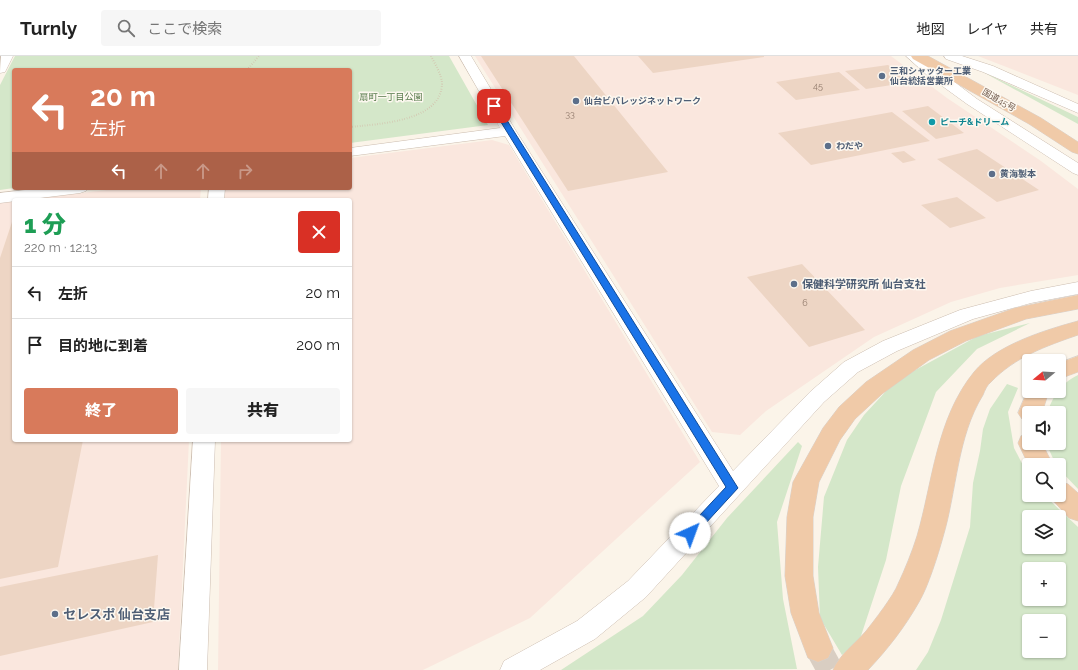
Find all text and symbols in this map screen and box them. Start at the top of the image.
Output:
search box [101,10,381,46]
text: Turnly [20,17,77,39]
icon: search [115,17,137,39]
text: ここで検索 [147,20,222,38]
text: 地図 [916,21,944,37]
text: レイヤ [966,21,1008,37]
text: 共有 [1030,21,1058,37]
place label: 三和シャッター工業 仙台統括営業所 [889,66,971,86]
marker: 三和シャッター工業 仙台統括営業所 [877,71,887,81]
text: 20 m [90,80,156,113]
house number: 45 [813,81,823,91]
icon: left [24,84,76,136]
street label: 国道45号 [981,86,1017,114]
pin [477,89,511,123]
park label: 扇町一丁目公園 [359,92,423,102]
icon: arrive [483,95,505,117]
marker: 仙台ビバレッジネットワーク [571,96,581,106]
place label: 仙台ビバレッジネットワーク [583,96,701,106]
house number: 33 [565,109,575,119]
marker: ピーチ&ドリーム [927,117,937,127]
place label: ピーチ&ドリーム [940,117,1009,127]
text: 左折 [90,118,126,139]
marker: わだや [823,141,833,151]
place label: わだや [836,141,863,151]
icon: left [108,160,130,182]
icon: ahead [150,160,172,182]
icon: ahead [192,160,214,182]
icon: right [234,160,256,182]
place label: 黄海製本 [1000,168,1036,179]
marker: 黄海製本 [987,169,997,179]
text: 1 分 [24,210,66,239]
button: close [298,211,340,253]
text: 220 m · 12:13 [24,240,97,255]
place label: 保健科学研究所 仙台支社 [802,278,926,291]
marker: 保健科学研究所 仙台支社 [789,279,799,289]
icon: left [24,282,46,304]
text: 20 m [305,284,340,302]
text: 左折 [58,285,88,303]
house number: 6 [802,298,808,308]
icon: arrive [24,334,46,356]
text: 200 m [296,336,340,354]
text: 目的地に到着 [58,337,148,355]
north arrow [1022,354,1066,398]
map controls [1022,354,1066,658]
button: 終了 [24,388,178,434]
button: 共有 [186,388,340,434]
button: sound [1022,406,1066,450]
button: search [1022,458,1066,502]
button: layers [1022,510,1066,554]
position arrow [669,512,711,554]
button: + [1022,562,1066,606]
place label: セレスポ 仙台支店 [63,607,170,622]
marker: セレスポ 仙台支店 [50,609,60,619]
button: − [1022,614,1066,658]

